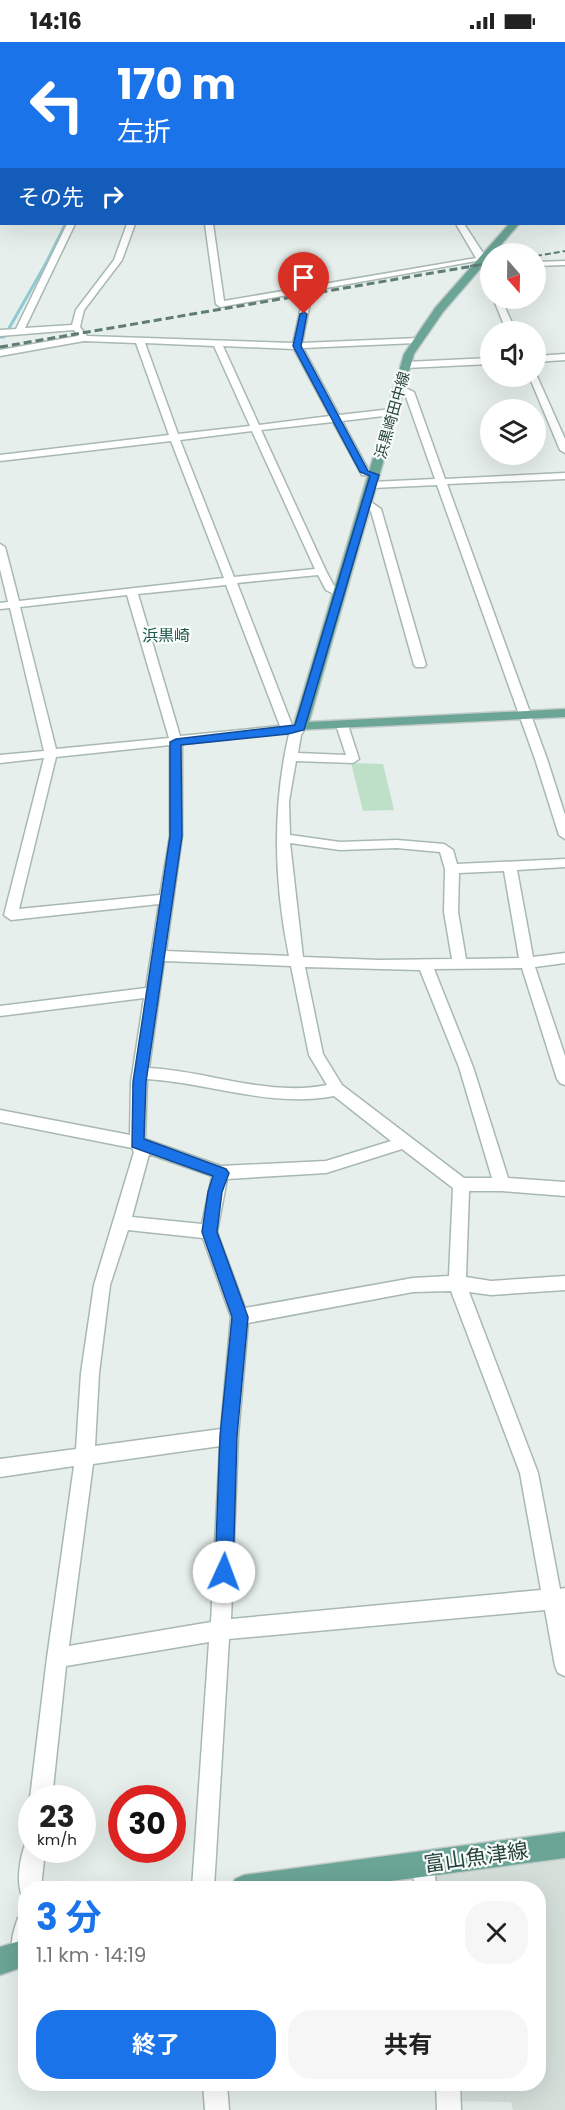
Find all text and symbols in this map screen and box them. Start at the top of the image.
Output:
text: 14:16 [30,6,82,37]
text: 170 m [117,55,236,114]
icon: left [18,66,96,144]
text: 左折 [117,113,171,150]
icon: right [96,180,129,213]
text: その先 [18,182,84,213]
north arrow [480,243,546,309]
map controls [480,243,546,465]
pin [278,252,329,314]
icon: arrive [287,261,320,294]
button: sound [480,321,546,387]
street label: 浜黒崎田中線 [370,369,414,461]
button: layers [480,399,546,465]
district label: 浜黒崎 [142,624,190,647]
position arrow [192,1540,256,1604]
speed limit sign: 30 [108,1785,186,1863]
text: 23 [39,1795,75,1838]
text: km/h [37,1829,77,1850]
street label: 富山魚津線 [422,1835,530,1879]
text: 3 分 [36,1892,101,1943]
button: close [465,1901,528,1964]
text: 1.1 km · 14:19 [36,1941,146,1969]
button: 終了 [36,2010,276,2079]
button: 共有 [288,2010,528,2079]

